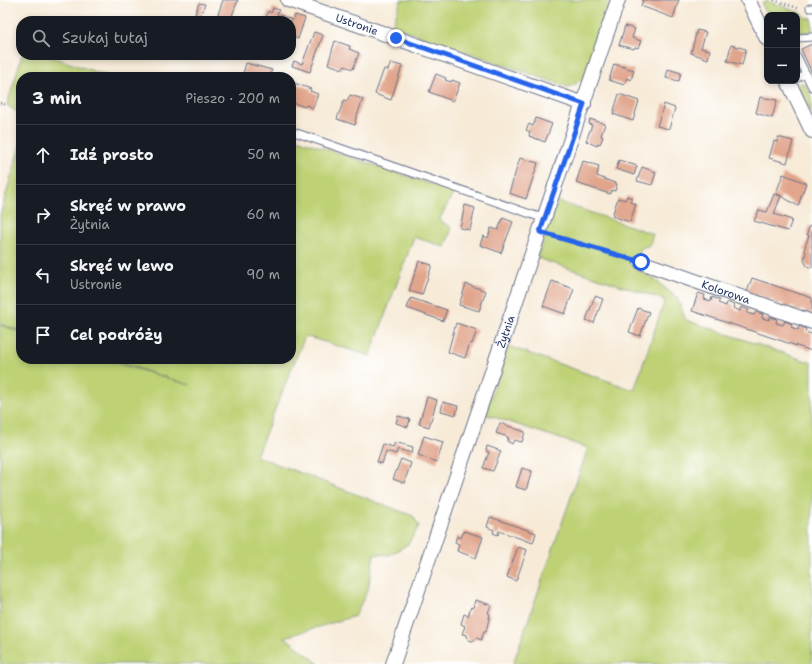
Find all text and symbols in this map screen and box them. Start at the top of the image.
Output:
street label: Ustronie [334,10,380,39]
map controls [764,12,800,84]
button: + [764,12,800,48]
search box [16,16,296,60]
icon: search [30,27,52,49]
text: Szukaj tutaj [62,28,148,48]
route end [387,29,405,47]
button: − [764,48,800,84]
text: 3 min [32,87,82,109]
text: Pieszo · 200 m [186,90,280,107]
icon: ahead [32,144,54,166]
text: Idź prosto [70,145,154,165]
text: 50 m [247,146,280,163]
text: Skręć w prawo [70,196,186,216]
icon: right [32,204,54,226]
text: 60 m [247,206,280,223]
text: Żytnia [70,216,110,233]
route start [632,253,650,271]
text: Skręć w lewo [70,256,174,276]
icon: left [32,264,54,286]
text: 90 m [246,266,280,283]
text: Ustronie [70,276,122,293]
street label: Kolorowa [700,276,752,307]
street label: Żytnia [493,313,518,350]
icon: arrive [32,324,54,346]
text: Cel podróży [70,325,162,345]

